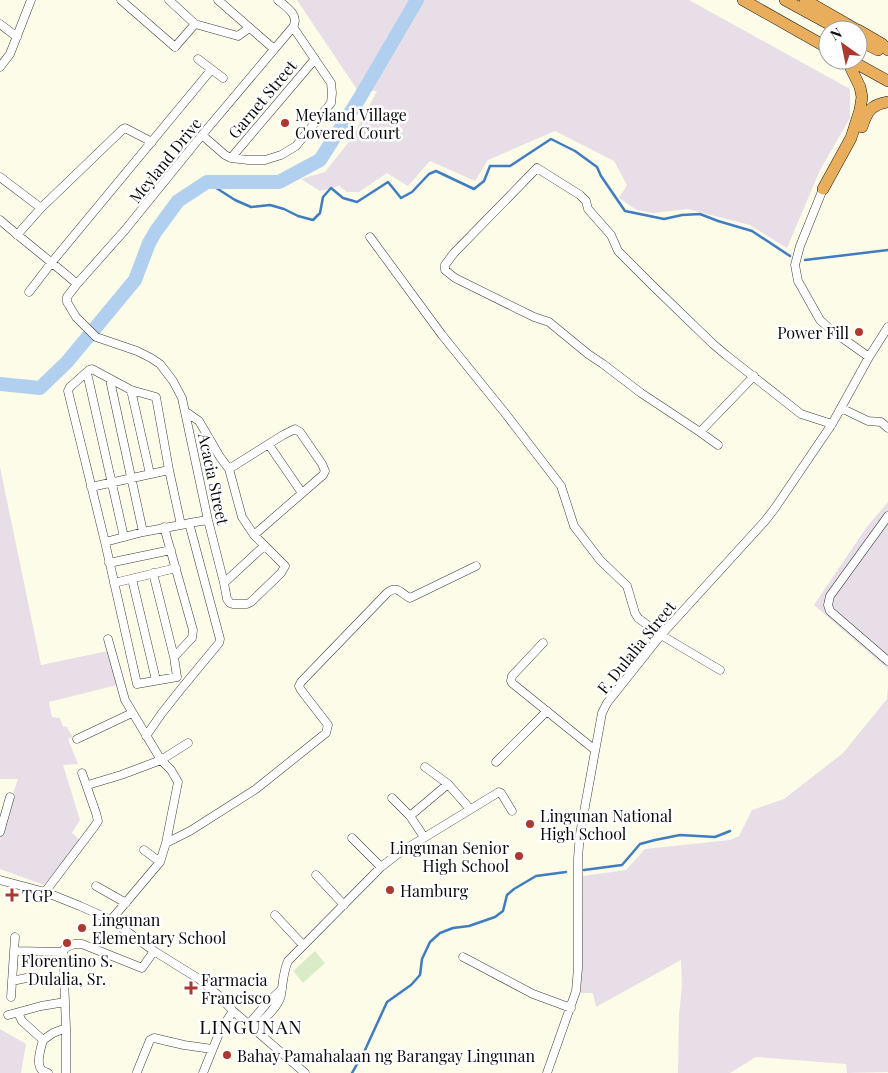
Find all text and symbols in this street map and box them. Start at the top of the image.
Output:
north arrow [818,20,868,70]
text: N [826,23,845,44]
street label: Garnet Street [223,55,301,143]
place label: Meyland Village Covered Court [295,104,407,143]
street label: Meyland Drive [124,113,206,207]
marker: Meyland Village Covered Court [279,117,291,129]
place label: Power Fill [777,322,849,343]
marker: Power Fill [853,326,865,338]
street label: Acacia Street [194,430,234,527]
street label: F. Dulalia Street [592,596,680,698]
place label: Lingunan National High School [540,805,673,844]
marker: Lingunan National High School [524,818,536,830]
place label: Lingunan Senior High School [390,837,509,876]
marker: Lingunan Senior High School [513,850,525,862]
place label: Hamburg [400,880,469,901]
marker: Hamburg [384,884,396,896]
place label: TGP [22,885,53,906]
marker: TGP [6,889,18,901]
place label: Lingunan Elementary School [92,909,227,948]
marker: Lingunan Elementary School [76,922,88,934]
marker: Florentino S. Dulalia, Sr. [61,937,73,949]
place label: Florentino S. Dulalia, Sr. [21,950,113,989]
place label: Farmacia Francisco [201,969,271,1008]
marker: Farmacia Francisco [185,982,197,994]
district label: LINGUNAN [199,1013,303,1039]
place label: Bahay Pamahalaan ng Barangay Lingunan [237,1045,535,1066]
marker: Bahay Pamahalaan ng Barangay Lingunan [221,1049,233,1061]

